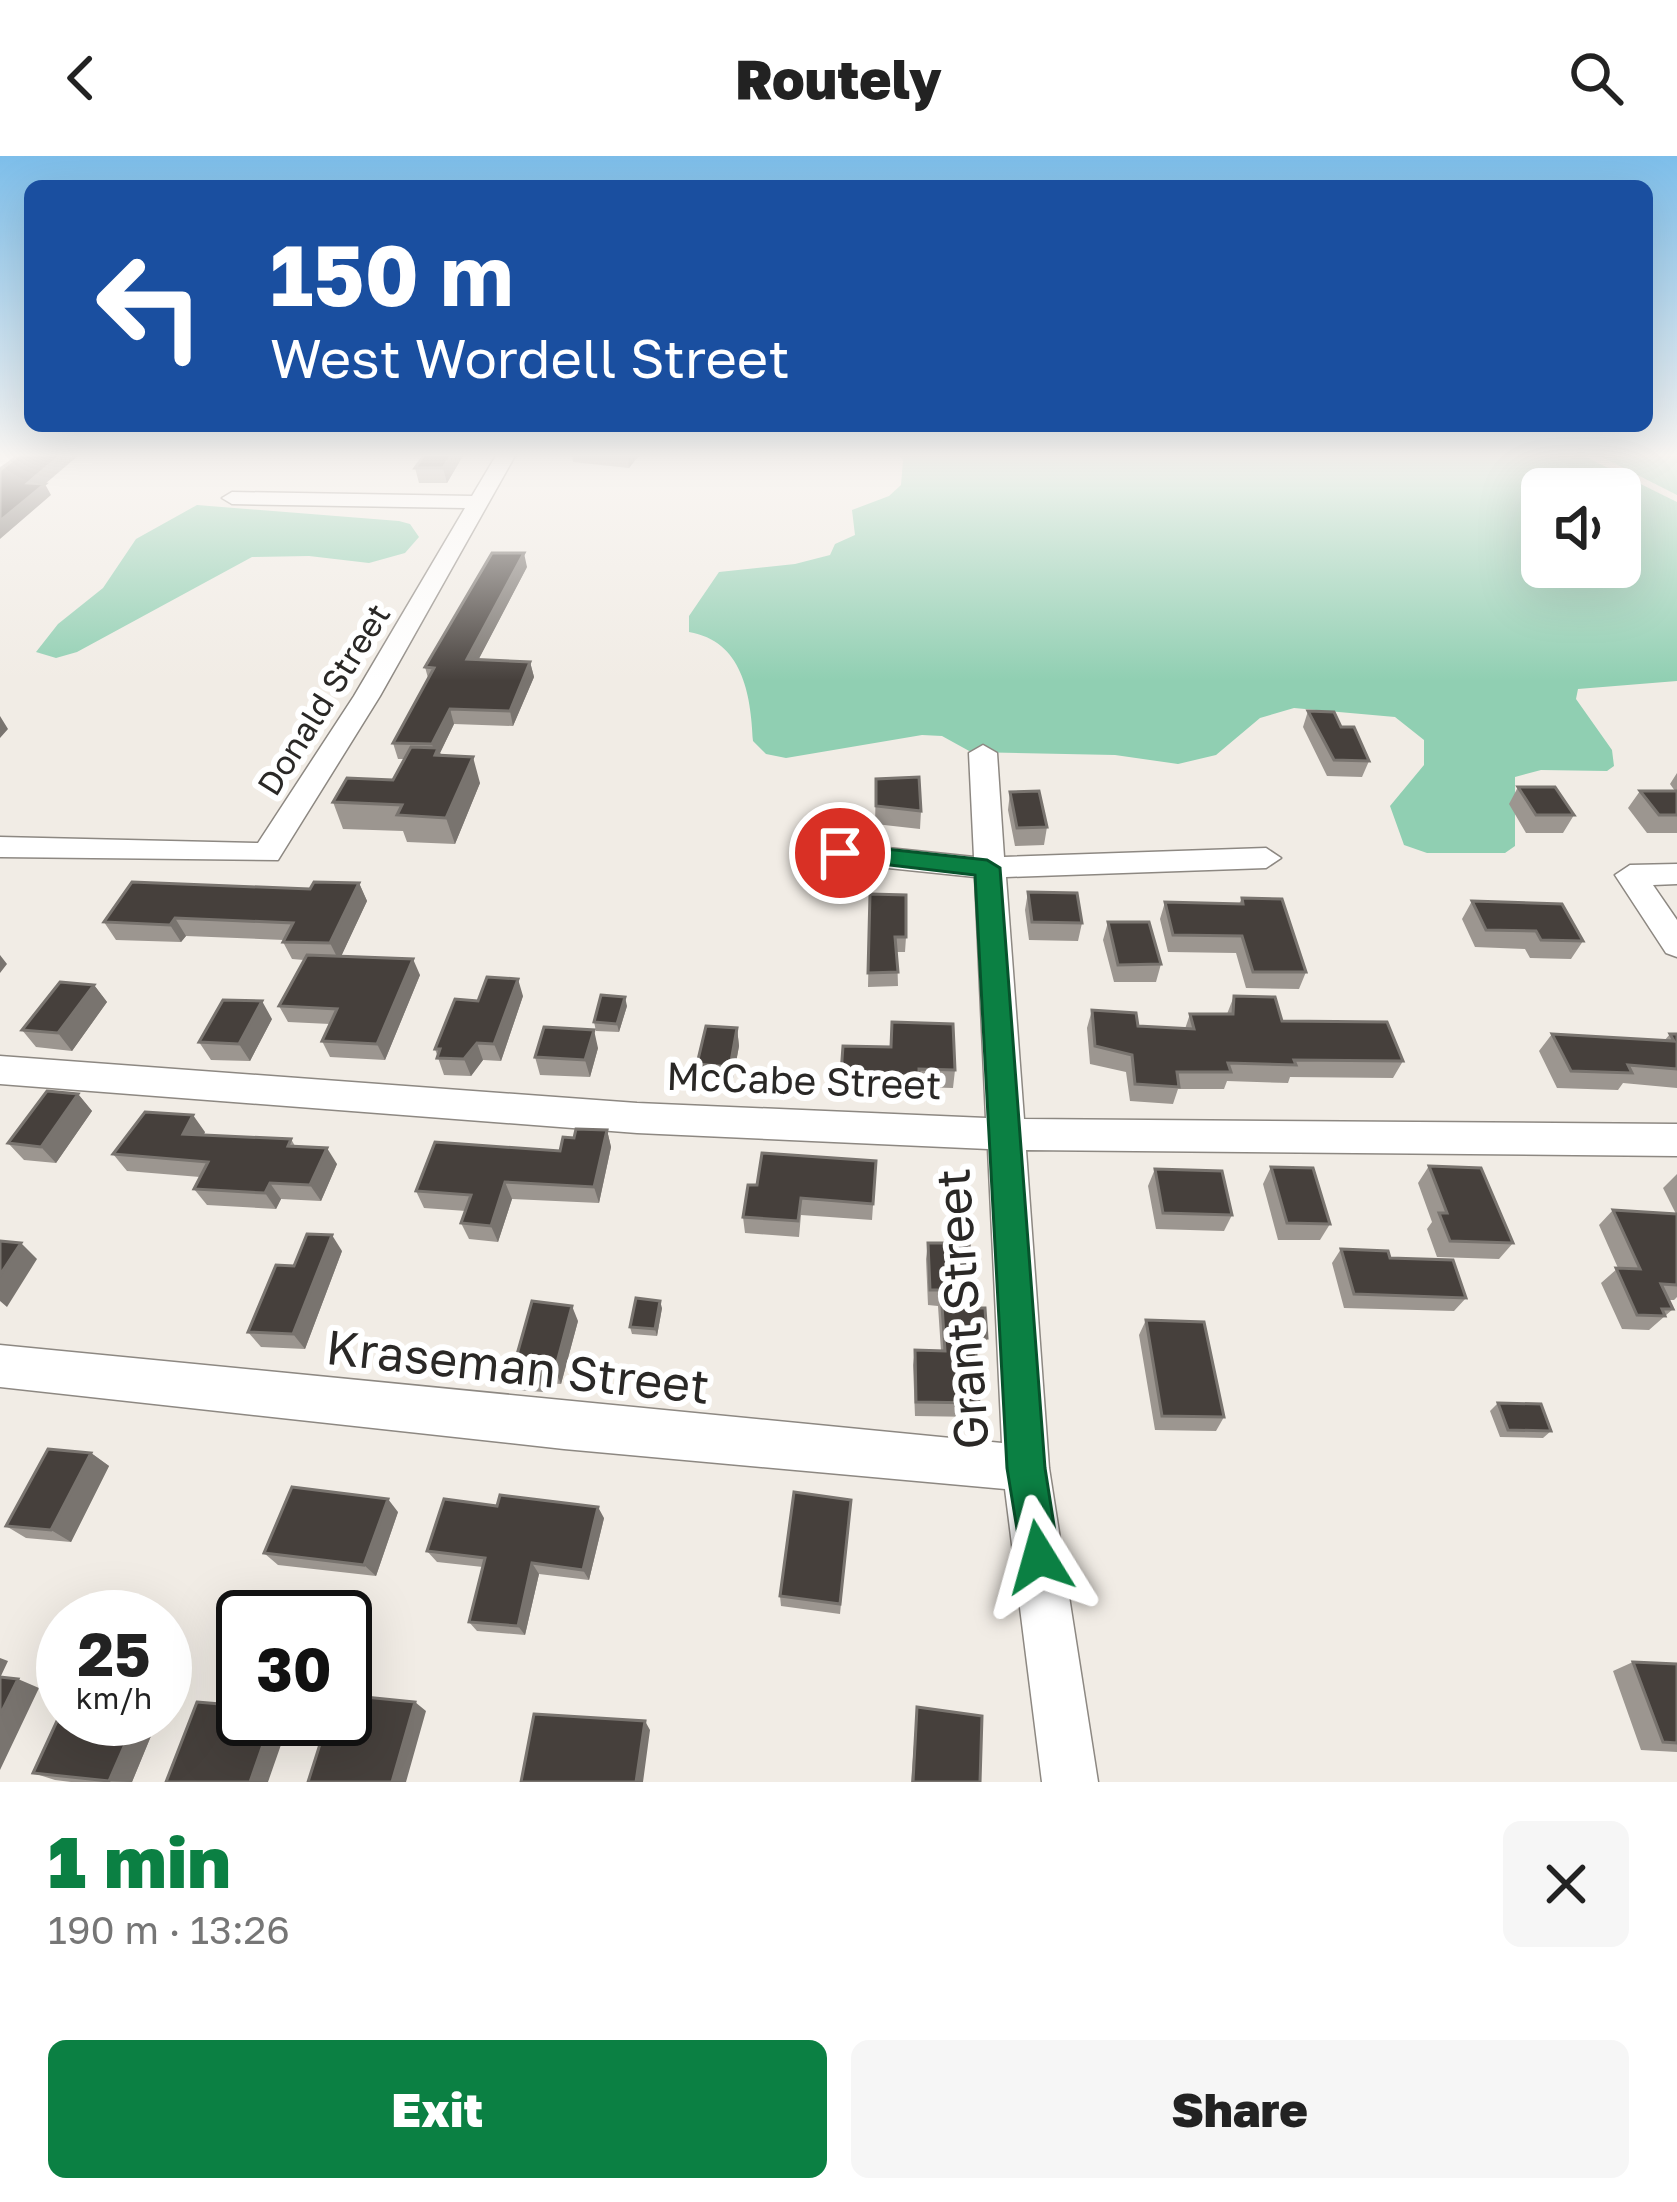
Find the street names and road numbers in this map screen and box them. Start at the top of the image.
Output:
street label: Donald Street [249,596,397,802]
street label: McCabe Street [666,1052,942,1108]
street label: Grant Street [922,1167,1000,1451]
street label: Kraseman Street [324,1317,712,1415]

